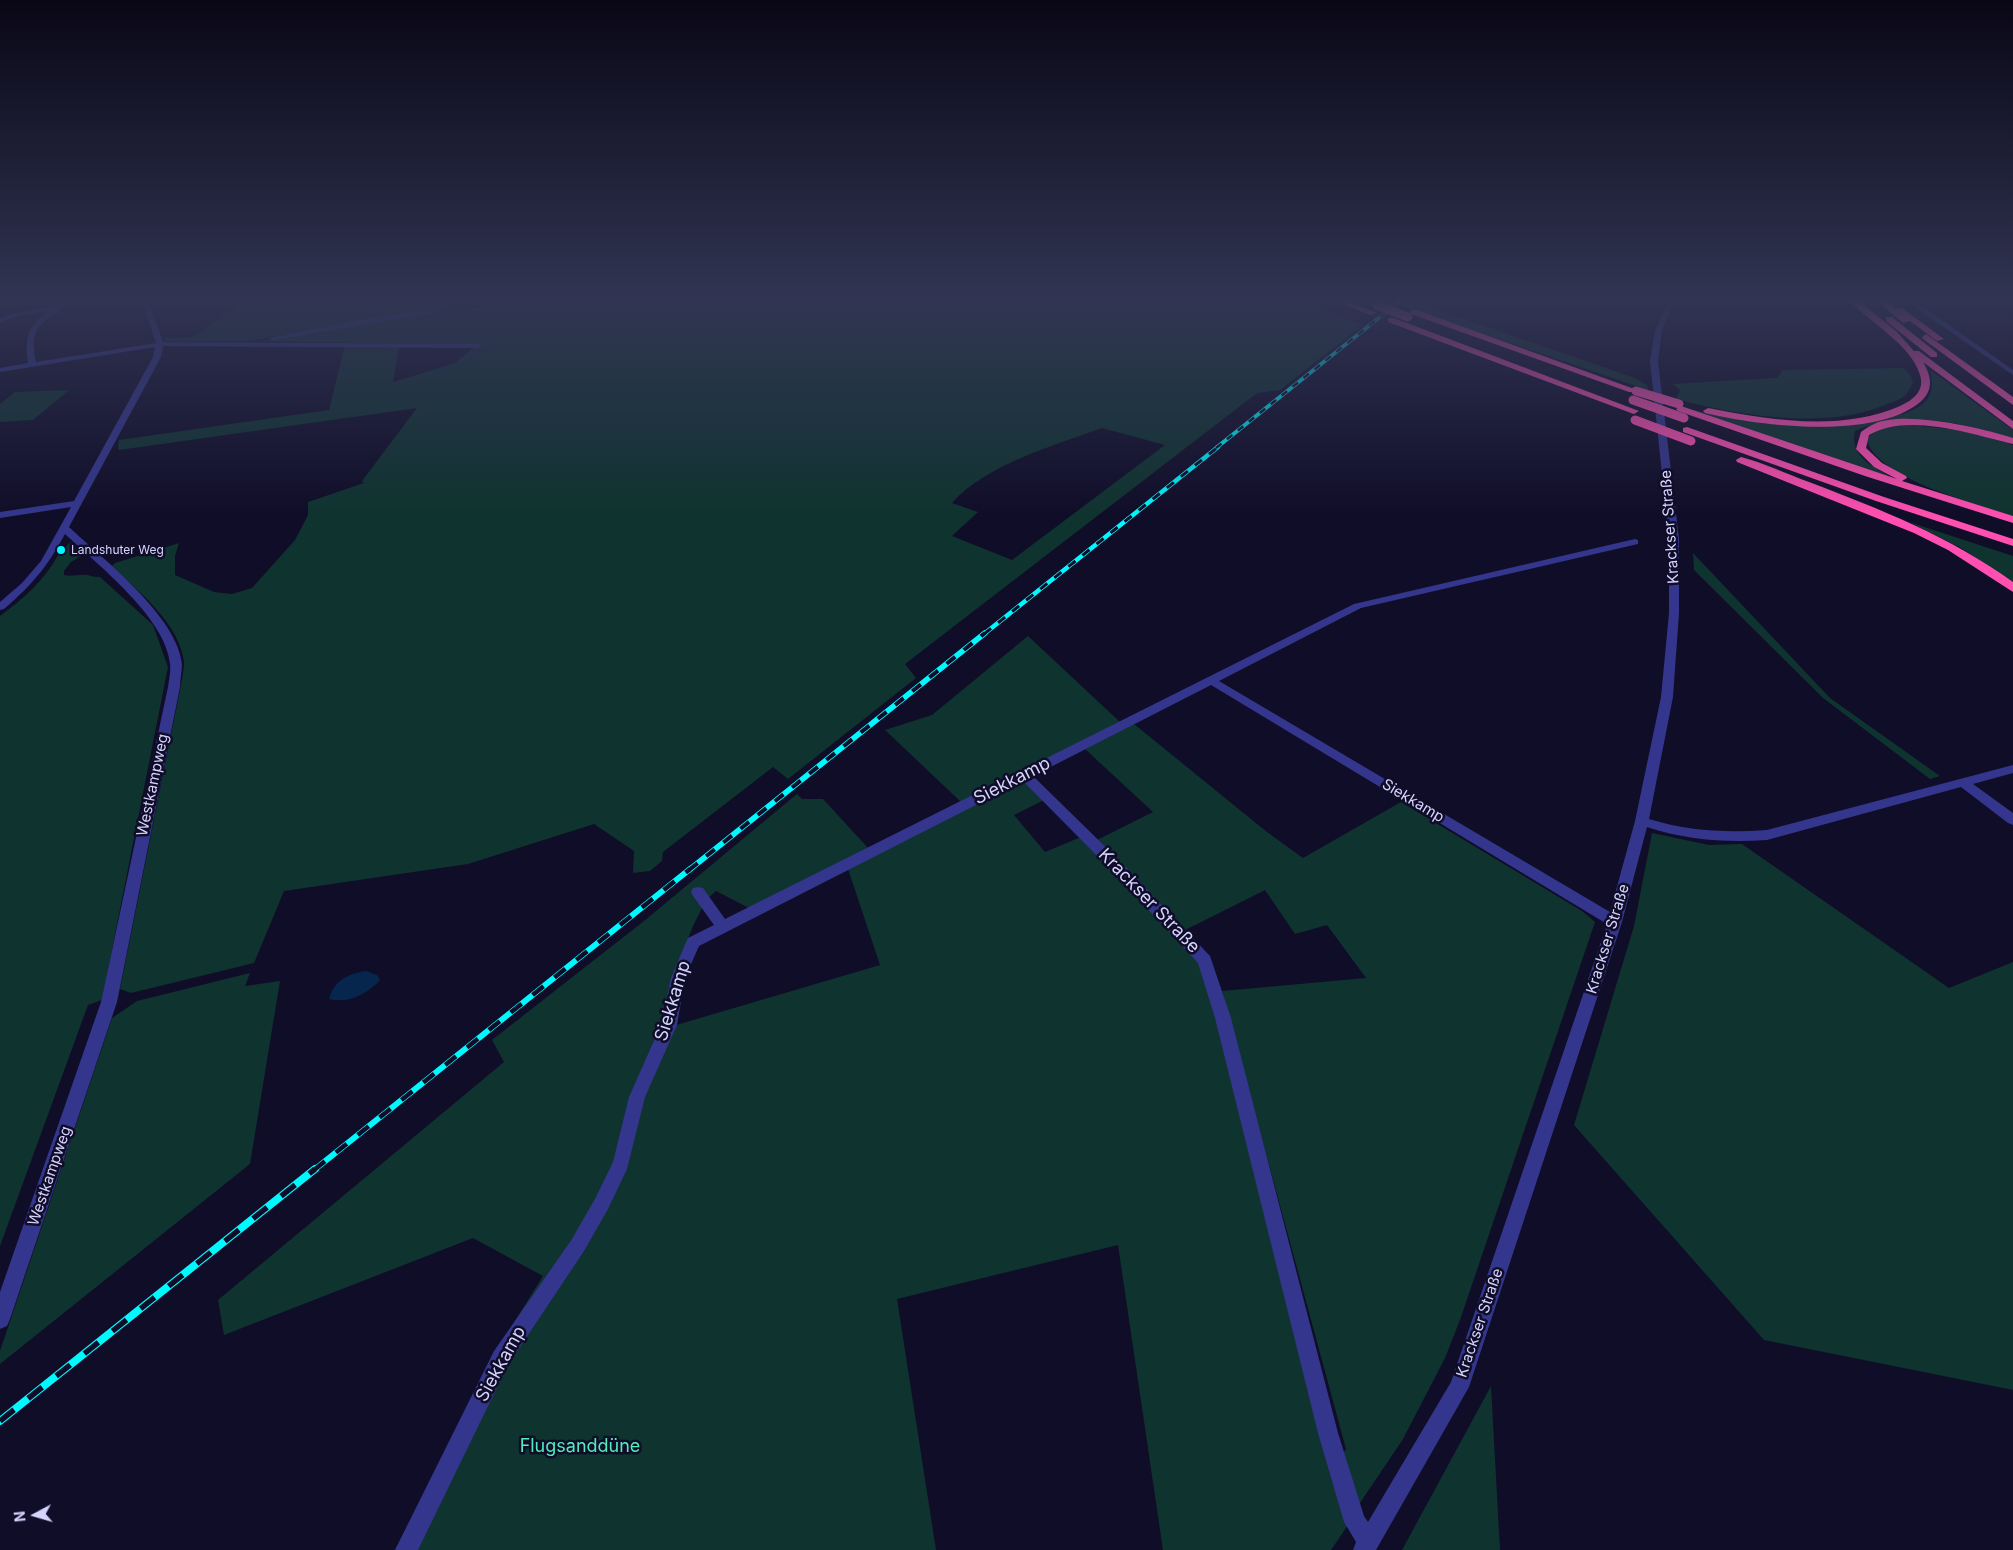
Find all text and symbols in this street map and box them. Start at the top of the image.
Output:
street label: Krackser Straße [1657,469,1683,585]
place label: Landshuter Weg [71,543,164,557]
marker: Landshuter Weg [55,544,67,556]
street label: Westkampweg [133,732,173,838]
street label: Siekkamp [970,753,1054,809]
street label: Siekkamp [1379,775,1447,827]
street label: Krackser Straße [1094,844,1204,958]
street label: Krackser Straße [1583,882,1633,996]
street label: Siekkamp [651,958,695,1044]
street label: Westkampweg [25,1124,75,1228]
street label: Krackser Straße [1453,1266,1507,1380]
street label: Siekkamp [471,1322,531,1406]
park label: Flugsanddüne [520,1436,640,1458]
north arrow [10,1490,60,1540]
text: N [11,1510,29,1523]

